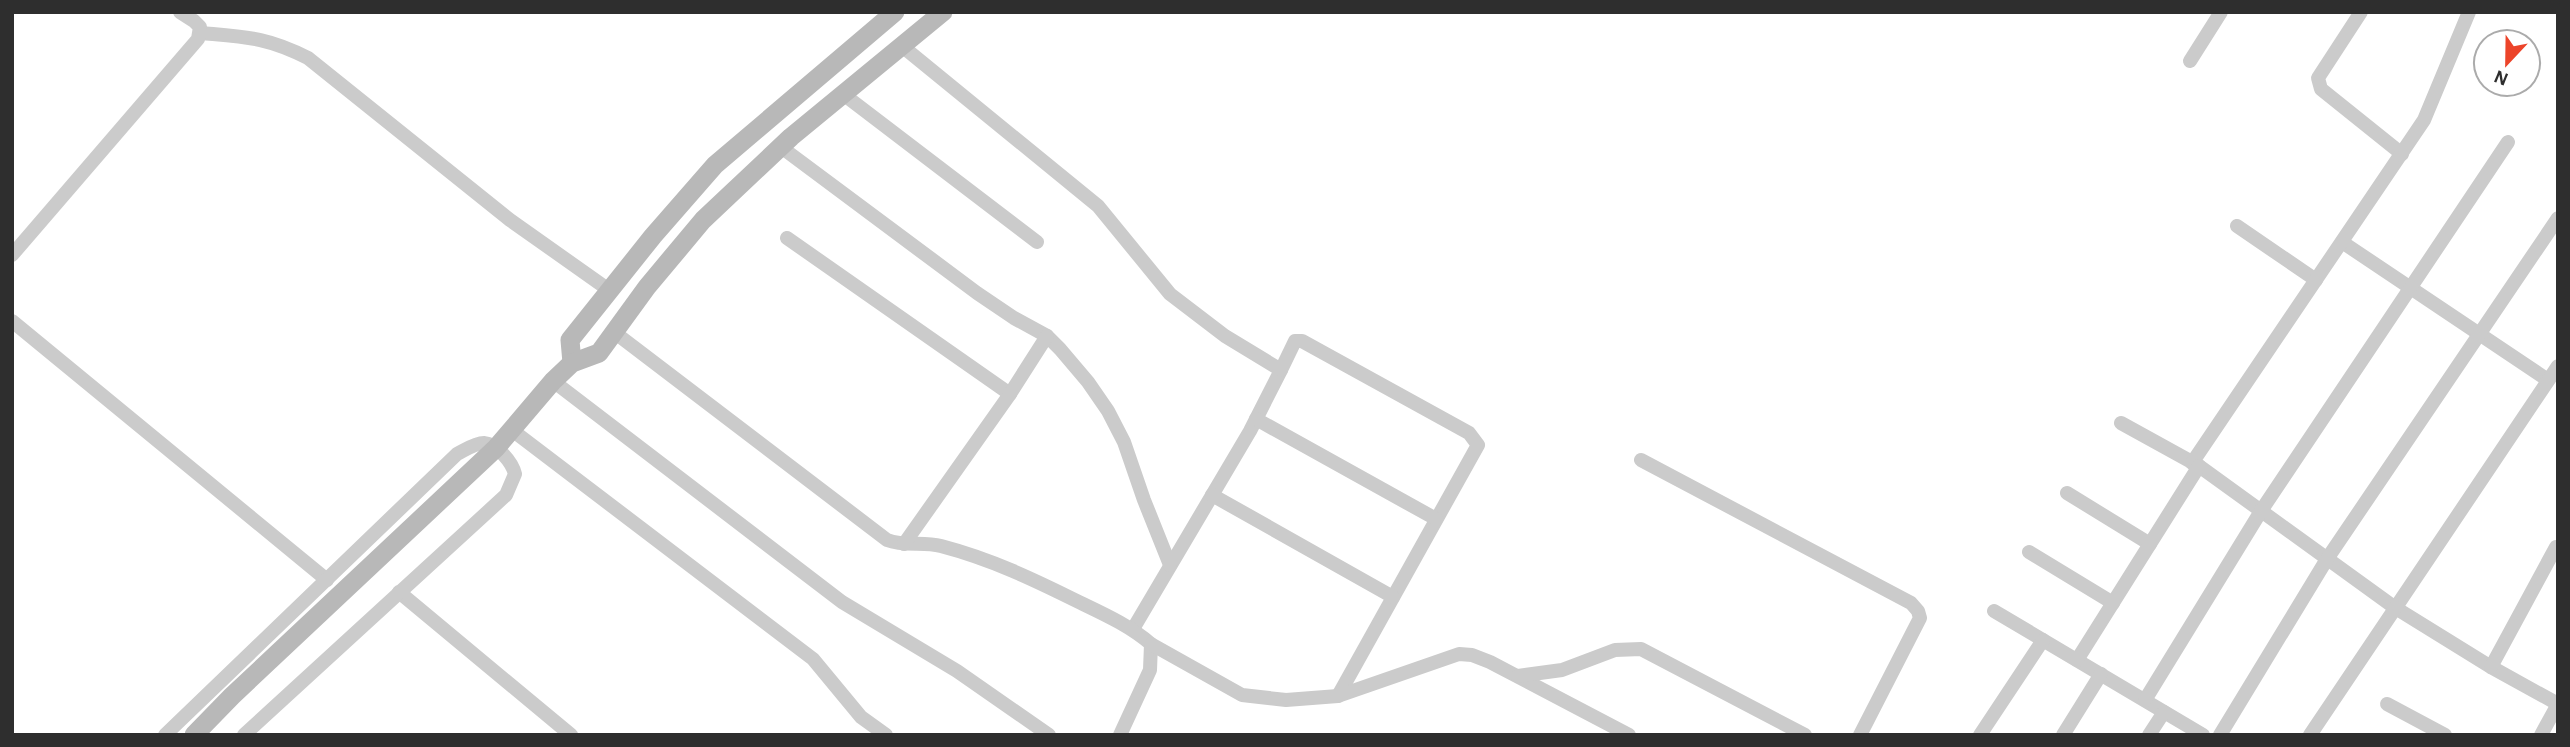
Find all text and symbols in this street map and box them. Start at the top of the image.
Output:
north arrow [2472,28,2542,98]
text: N [2492,66,2511,89]

